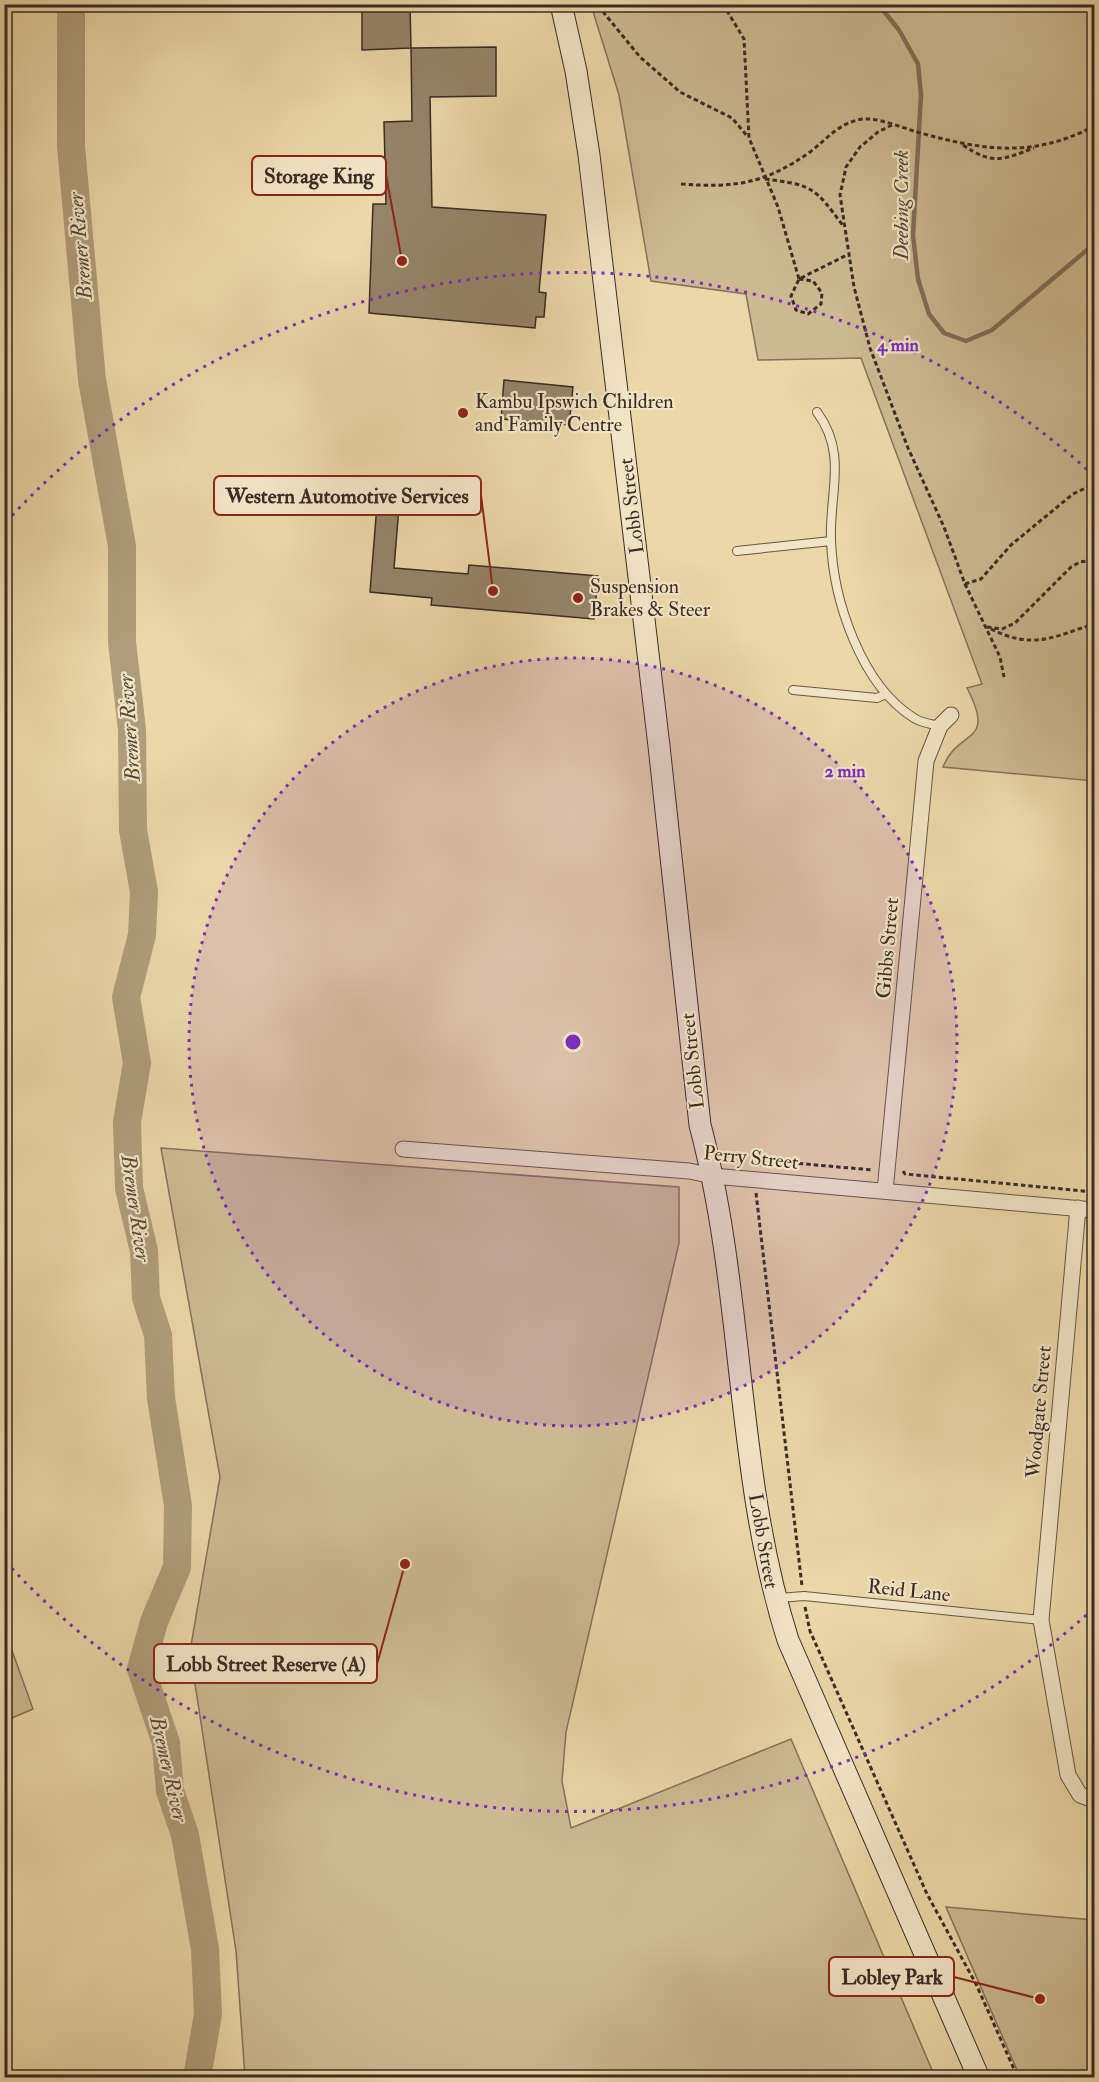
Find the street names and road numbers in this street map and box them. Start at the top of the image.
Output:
street label: Lobb Street [613,456,650,555]
street label: Gibbs Street [871,896,904,999]
street label: Lobb Street [675,1011,710,1110]
street label: Perry Street [702,1140,800,1175]
street label: Woodgate Street [1020,1344,1057,1480]
street label: Lobb Street [743,1492,784,1591]
street label: Reid Lane [866,1574,952,1607]

